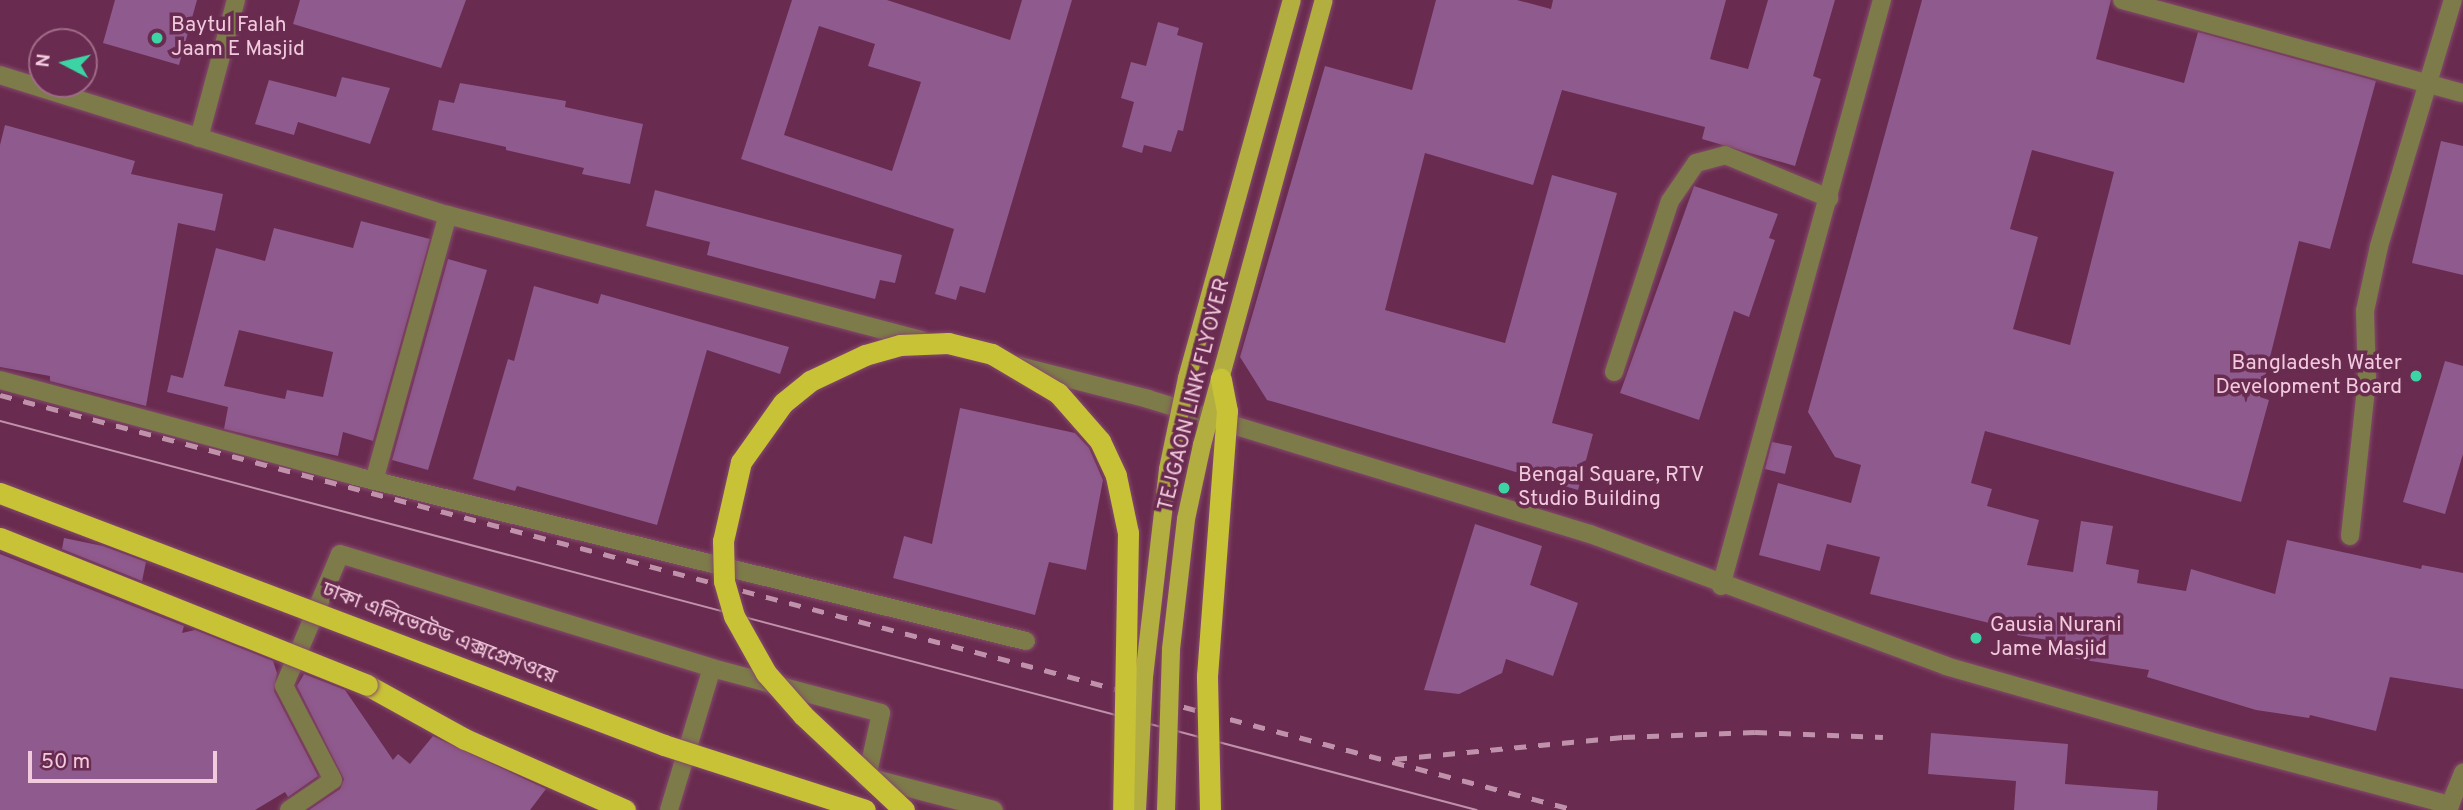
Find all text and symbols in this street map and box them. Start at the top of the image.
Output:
place label: Baytul Falah Jaam E Masjid [171,13,305,63]
north arrow [28,28,98,98]
marker: Baytul Falah Jaam E Masjid [149,30,165,46]
text: N [31,52,57,69]
street label: TEJGAON LINK FLYOVER [1154,276,1236,514]
place label: Bangladesh Water Development Board [2215,351,2402,401]
marker: Bangladesh Water Development Board [2408,368,2424,384]
place label: Bengal Square, RTV Studio Building [1518,463,1704,513]
marker: Bengal Square, RTV Studio Building [1496,480,1512,496]
street label: ঢাকা এলিভেটেড এক্সপ্রেসওয়ে [318,578,560,690]
place label: Gausia Nurani Jame Masjid [1990,613,2122,663]
marker: Gausia Nurani Jame Masjid [1968,630,1984,646]
scale bar [32,736,220,780]
text: 50 m [41,749,90,776]

